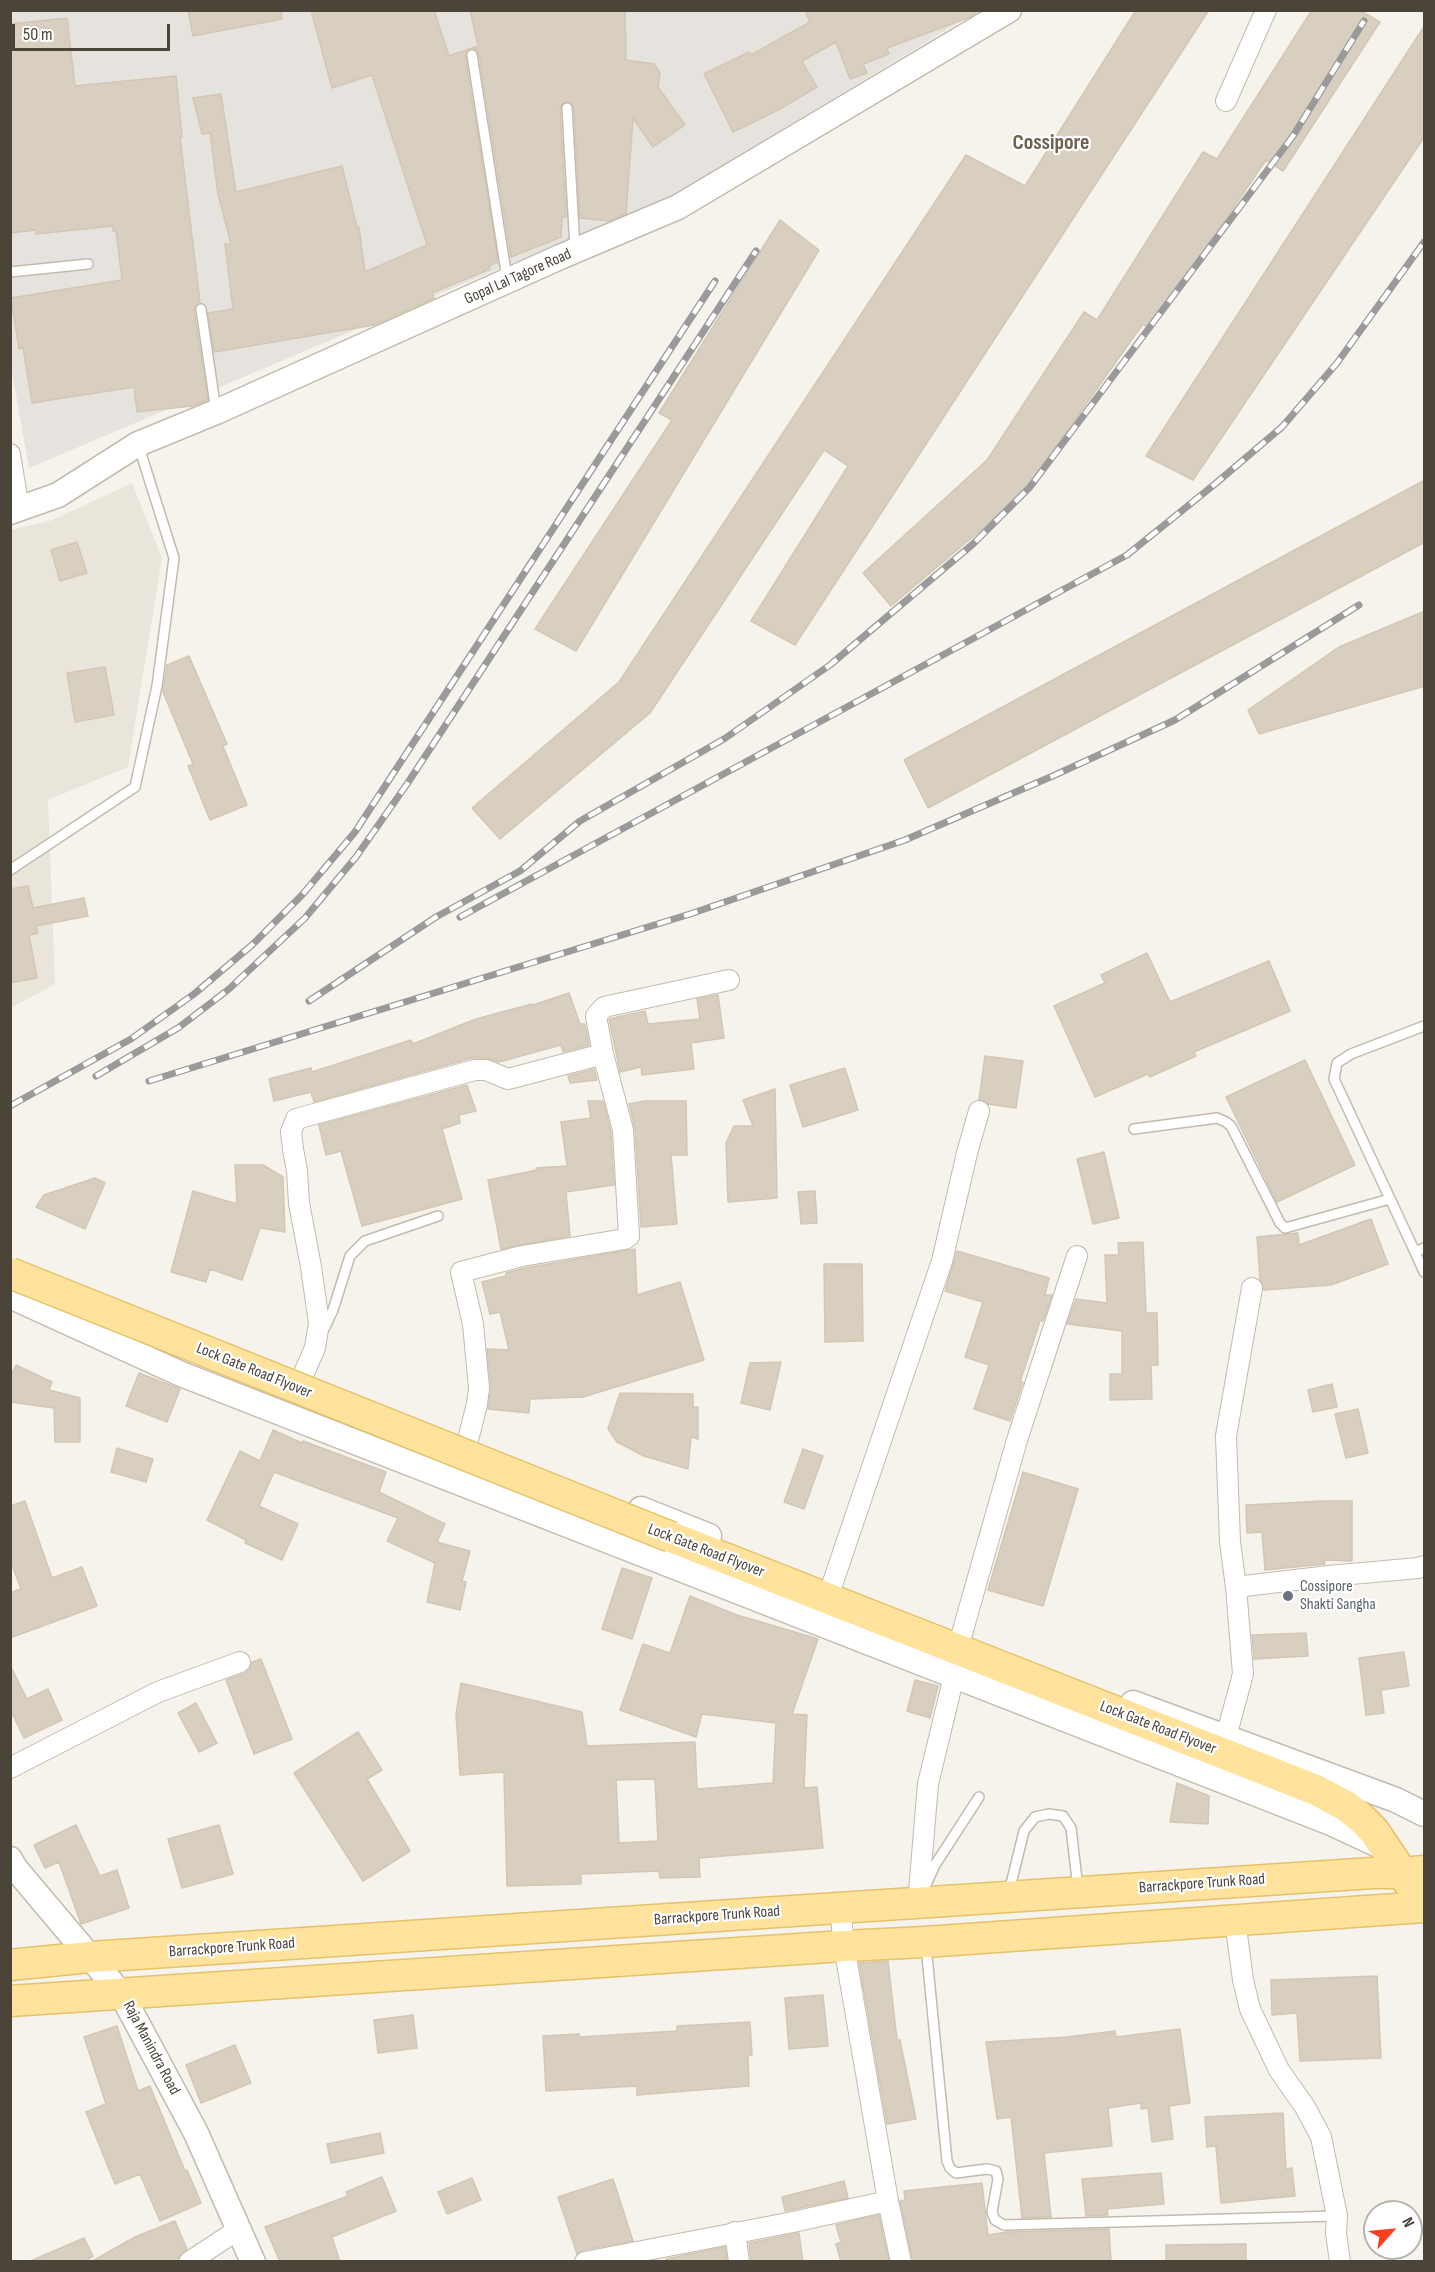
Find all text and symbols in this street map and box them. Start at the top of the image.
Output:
scale bar [15,12,172,50]
text: 50 m [23,24,53,45]
district label: Cossipore [1013,130,1089,156]
street label: Gopal Lal Tagore Road [462,245,574,309]
street label: Lock Gate Road Flyover [193,1339,315,1403]
street label: Lock Gate Road Flyover [645,1520,767,1582]
place label: Cossipore Shakti Sangha [1300,1577,1376,1615]
marker: Cossipore Shakti Sangha [1281,1589,1295,1603]
street label: Lock Gate Road Flyover [1097,1697,1219,1759]
street label: Barrackpore Trunk Road [1138,1870,1266,1898]
street label: Barrackpore Trunk Road [653,1902,781,1930]
street label: Barrackpore Trunk Road [168,1934,296,1962]
street label: Raja Manindra Road [118,1998,184,2098]
north arrow [1363,2200,1423,2260]
text: N [1397,2214,1418,2231]

